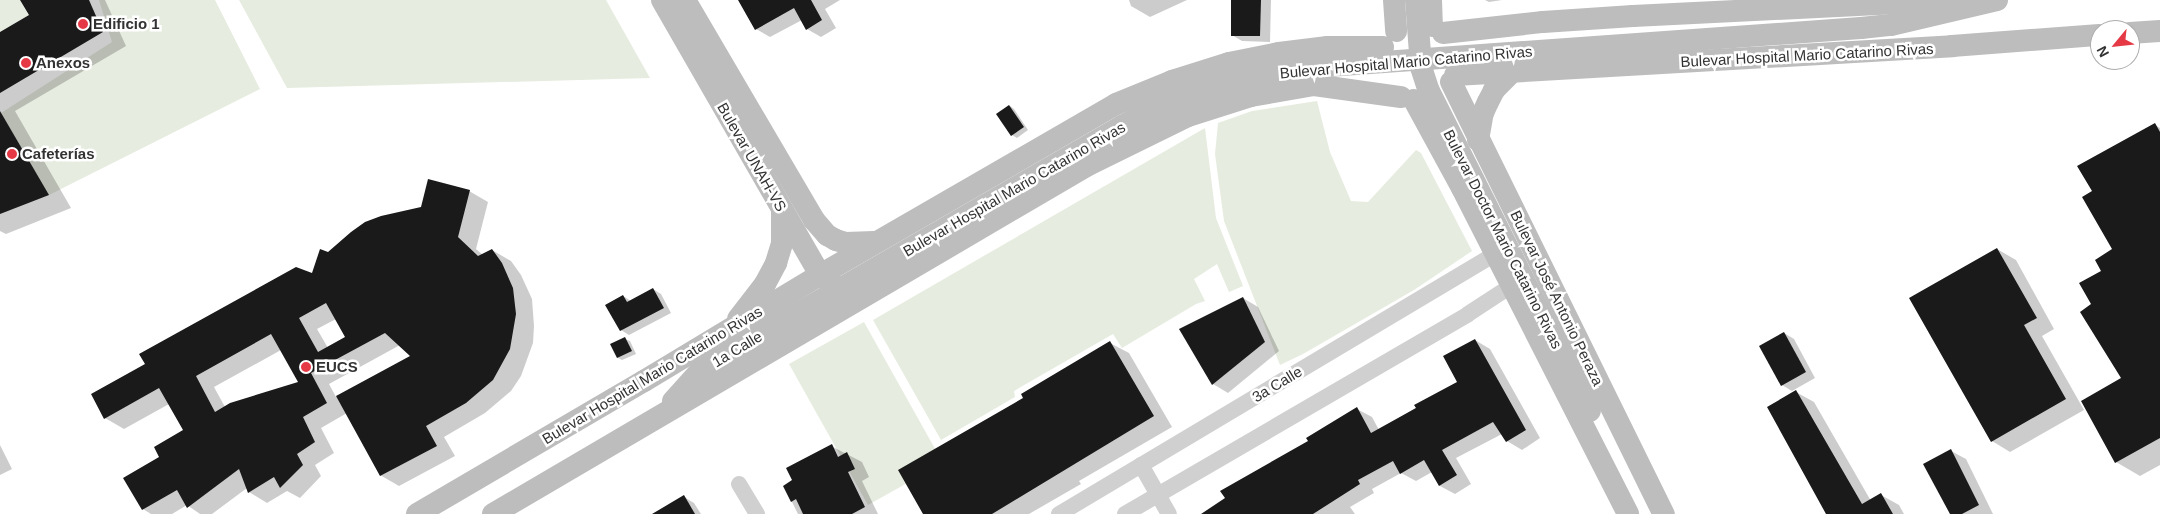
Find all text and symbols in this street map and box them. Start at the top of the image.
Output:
place label: Edificio 1 [93,15,160,33]
marker: Edificio 1 [77,18,89,30]
north arrow [2090,20,2140,70]
street label: Bulevar Hospital Mario Catarino Rivas [1680,39,1934,71]
street label: Bulevar Hospital Mario Catarino Rivas [1279,42,1533,82]
text: N [2093,43,2112,60]
place label: Anexos [36,54,90,72]
marker: Anexos [20,57,32,69]
street label: Bulevar UNAH-VS [714,99,790,215]
street label: Bulevar Hospital Mario Catarino Rivas [900,118,1128,260]
street label: Bulevar Doctor Mario Catarino Rivas [1440,126,1566,352]
place label: Cafeterías [22,145,95,163]
marker: Cafeterías [6,148,18,160]
street label: Bulevar José Antonio Peraza [1507,207,1607,389]
street label: Bulevar Hospital Mario Catarino Rivas [539,302,765,448]
street label: 1a Calle [709,327,765,371]
place label: EUCS [316,358,358,376]
marker: EUCS [300,361,312,373]
street label: 3a Calle [1249,362,1305,406]

